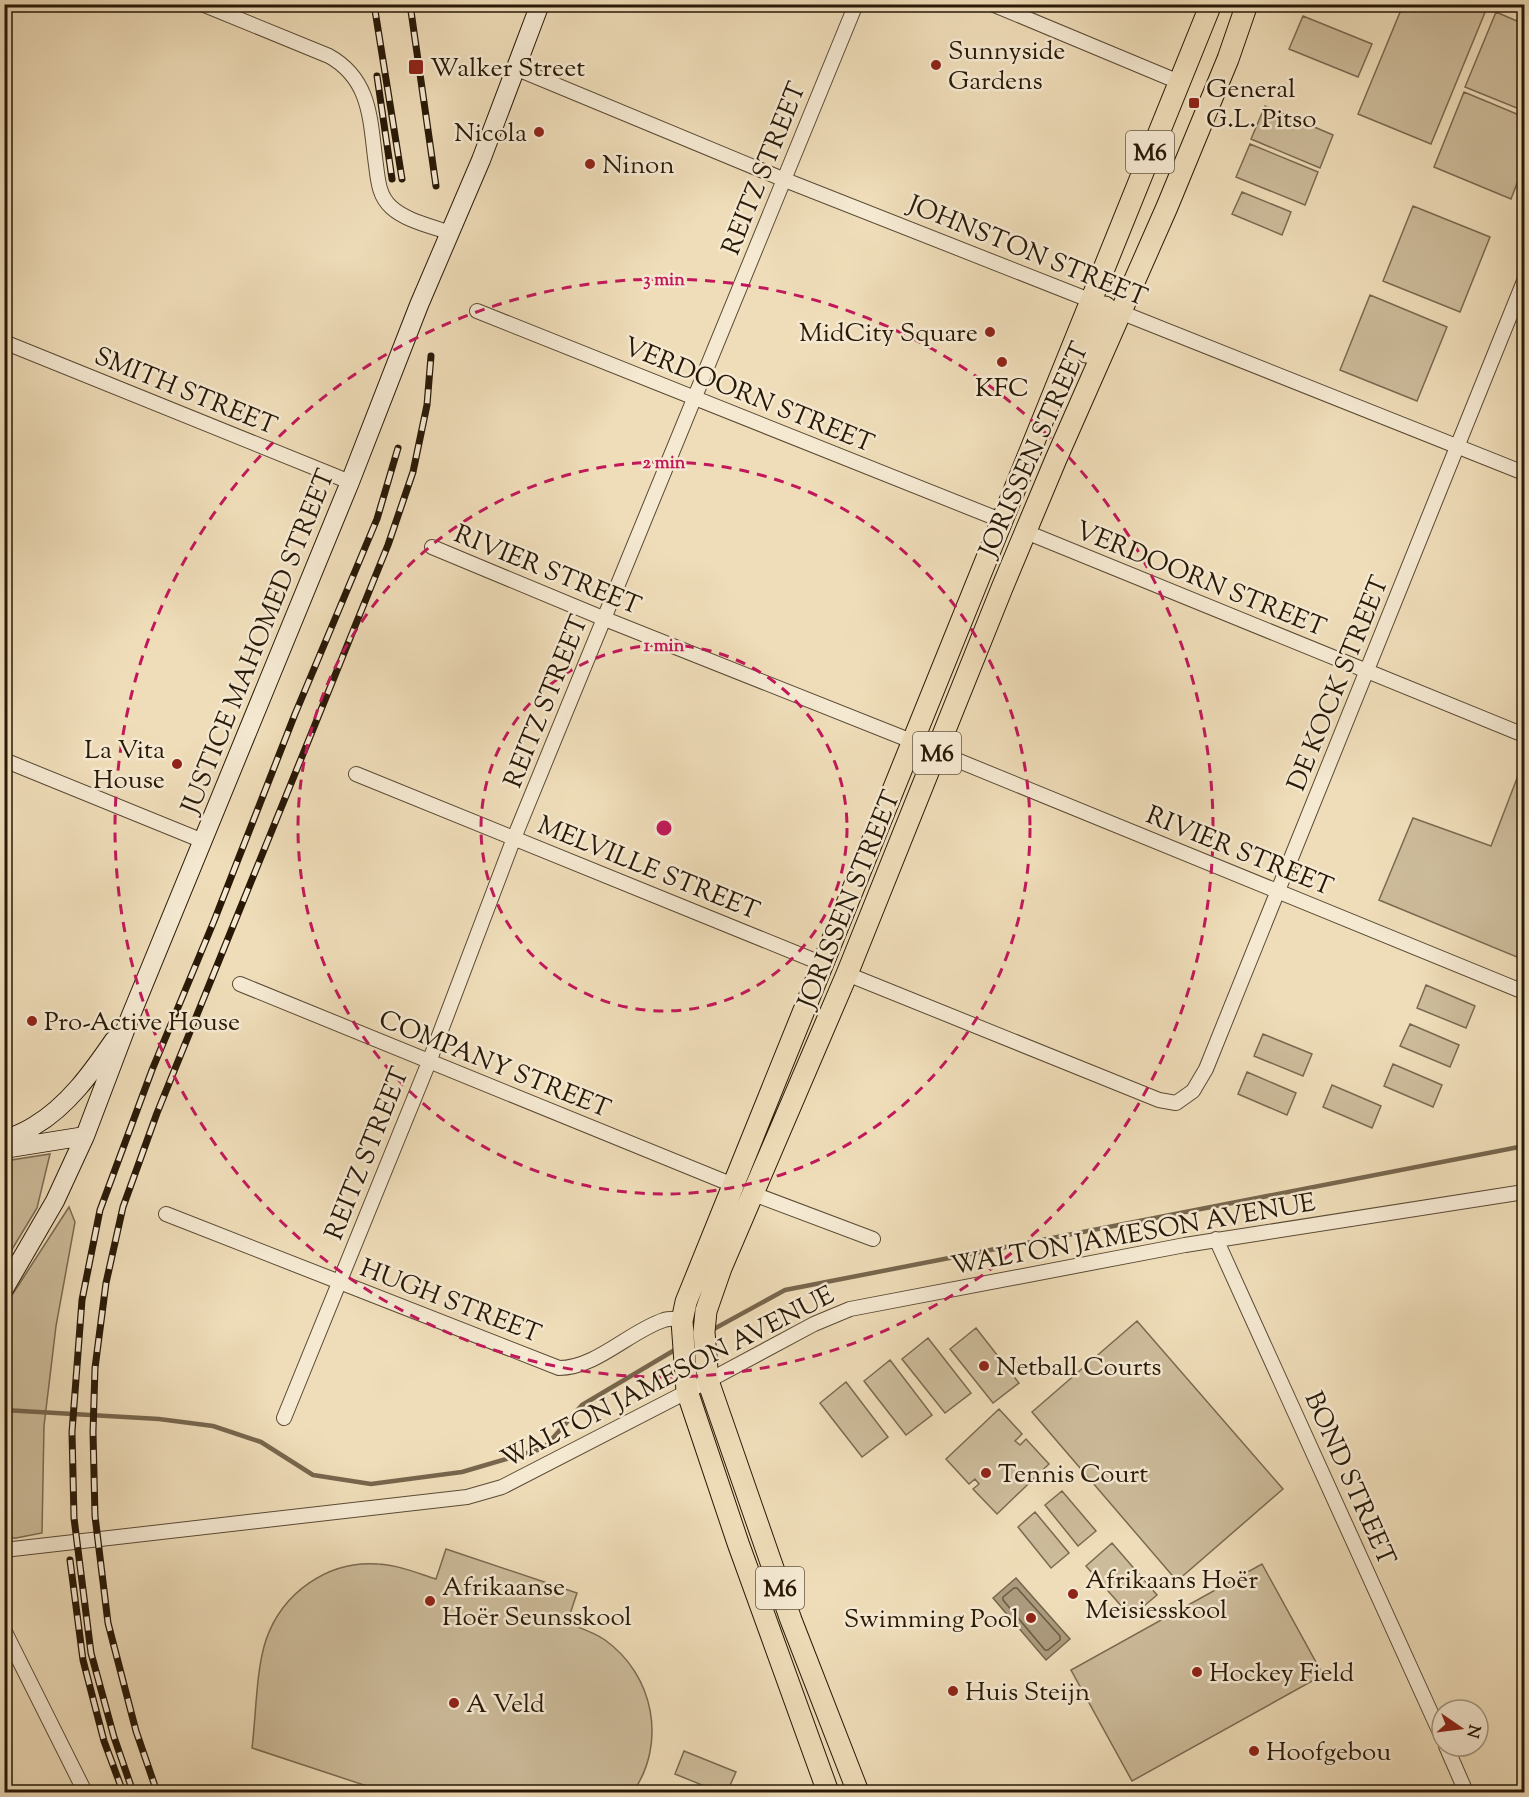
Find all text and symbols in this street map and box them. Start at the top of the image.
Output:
place label: Sunnyside Gardens [948,34,1065,101]
place label: Walker Street [430,51,585,88]
marker: Walker Street [407,58,425,76]
marker: Sunnyside Gardens [929,58,943,72]
place label: General G.L. Pitso [1206,72,1316,139]
street label: REITZ STREET [714,77,817,261]
marker: General G.L. Pitso [1187,96,1201,110]
place label: Nicola [454,116,527,153]
marker: Nicola [532,125,546,139]
road number: M6 [1126,131,1174,173]
place label: Ninon [602,148,675,185]
marker: Ninon [583,157,597,171]
street label: JOHNSTON STREET [900,187,1152,317]
text: 3 min [643,268,685,294]
place label: MidCity Square [799,316,978,353]
marker: MidCity Square [983,325,997,339]
street label: VERDOORN STREET [617,329,879,464]
street label: JORISSEN STREET [970,337,1099,565]
street label: SMITH STREET [88,339,282,446]
marker: KFC [995,355,1009,369]
place label: KFC [975,371,1029,408]
text: 2 min [643,451,686,477]
street label: JUSTICE MAHOMED STREET [172,464,345,822]
street label: VERDOORN STREET [1069,513,1331,648]
street label: RIVIER STREET [448,517,646,626]
street label: DE KOCK STREET [1279,571,1399,797]
street label: REITZ STREET [496,610,599,794]
text: 1 min [644,634,685,660]
road number: M6 [913,732,961,774]
place label: La Vita House [84,733,165,800]
marker: La Vita House [170,757,184,771]
street label: JORISSEN STREET [789,785,911,1016]
street label: RIVIER STREET [1140,798,1338,907]
street label: MELVILLE STREET [532,808,765,931]
centre of rings [654,818,674,838]
street label: COMPANY STREET [373,1002,615,1129]
place label: Pro-Active House [44,1005,240,1042]
marker: Pro-Active House [25,1014,39,1028]
street label: REITZ STREET [317,1062,420,1246]
street label: WALTON JAMESON AVENUE [948,1185,1319,1286]
street label: HUGH STREET [354,1251,546,1354]
street label: WALTON JAMESON AVENUE [495,1278,841,1479]
place label: Netball Courts [996,1350,1162,1387]
marker: Netball Courts [977,1359,991,1373]
street label: BOND STREET [1294,1386,1404,1572]
place label: Tennis Court [998,1457,1148,1494]
marker: Tennis Court [979,1466,993,1480]
place label: Afrikaans Hoër Meisiesskool [1085,1563,1258,1630]
road number: M6 [756,1567,804,1609]
place label: Afrikaanse Hoër Seunsskool [442,1570,632,1637]
marker: Afrikaans Hoër Meisiesskool [1066,1587,1080,1601]
marker: Afrikaanse Hoër Seunsskool [423,1594,437,1608]
place label: Swimming Pool [844,1602,1019,1639]
marker: Swimming Pool [1024,1611,1038,1625]
place label: Hockey Field [1209,1656,1355,1693]
marker: Hockey Field [1190,1665,1204,1679]
place label: Huis Steijn [965,1675,1090,1712]
marker: Huis Steijn [946,1684,960,1698]
place label: A Veld [466,1687,545,1724]
marker: A Veld [447,1696,461,1710]
north arrow [1430,1698,1490,1758]
text: N [1459,1722,1485,1740]
place label: Hoofgebou [1266,1735,1391,1772]
marker: Hoofgebou [1247,1744,1261,1758]

